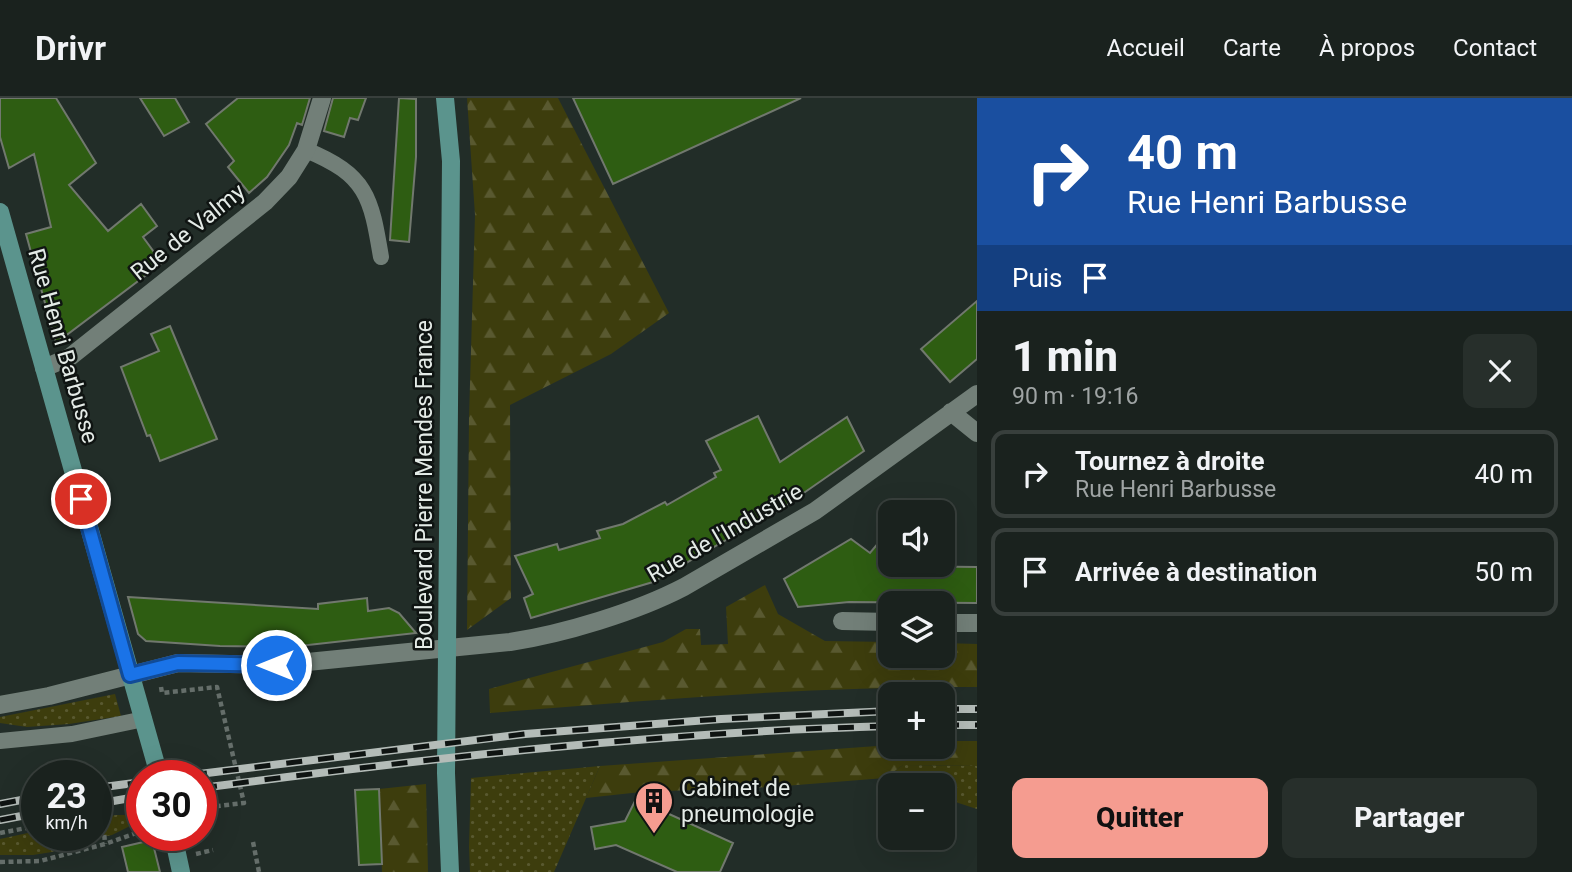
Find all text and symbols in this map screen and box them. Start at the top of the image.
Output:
text: Drivr [35,29,106,68]
text: Accueil [1106,34,1185,62]
text: Carte [1223,34,1281,62]
text: À propos [1319,34,1415,62]
text: Contact [1453,34,1537,62]
text: 40 m [1127,124,1238,181]
icon: right [1012,126,1103,217]
street label: Rue de Valmy [126,178,251,286]
text: Rue Henri Barbusse [1127,183,1407,221]
street label: Rue Henri Barbusse [22,246,104,446]
icon: arrive [1076,259,1114,297]
text: Puis [1012,263,1062,293]
street label: Boulevard Pierre Mendes France [411,320,438,650]
text: 1 min [1012,332,1118,381]
button: close [1463,334,1537,408]
text: 90 m · 19:16 [1012,383,1138,410]
text: Tournez à droite [1075,446,1265,476]
icon: right [1016,455,1054,493]
text: 40 m [1475,459,1533,489]
pin [51,469,111,529]
text: Rue Henri Barbusse [1075,476,1276,503]
street label: Rue de l'Industrie [643,478,807,588]
icon: arrive [62,480,100,518]
map controls [878,500,955,850]
button: sound [878,500,955,577]
icon: arrive [1016,553,1054,591]
text: Arrivée à destination [1075,557,1317,587]
text: 50 m [1475,557,1533,587]
button: layers [878,591,955,668]
position arrow [239,628,313,702]
button: + [878,682,955,759]
speed limit sign: 30 [126,760,217,851]
button: − [878,773,955,850]
place label: Cabinet de pneumologie [681,775,814,828]
text: 23 [46,776,87,817]
button: Quitter [1012,778,1268,858]
button: Partager [1282,778,1537,858]
building icon: Cabinet de pneumologie [633,780,675,835]
text: km/h [45,812,88,833]

